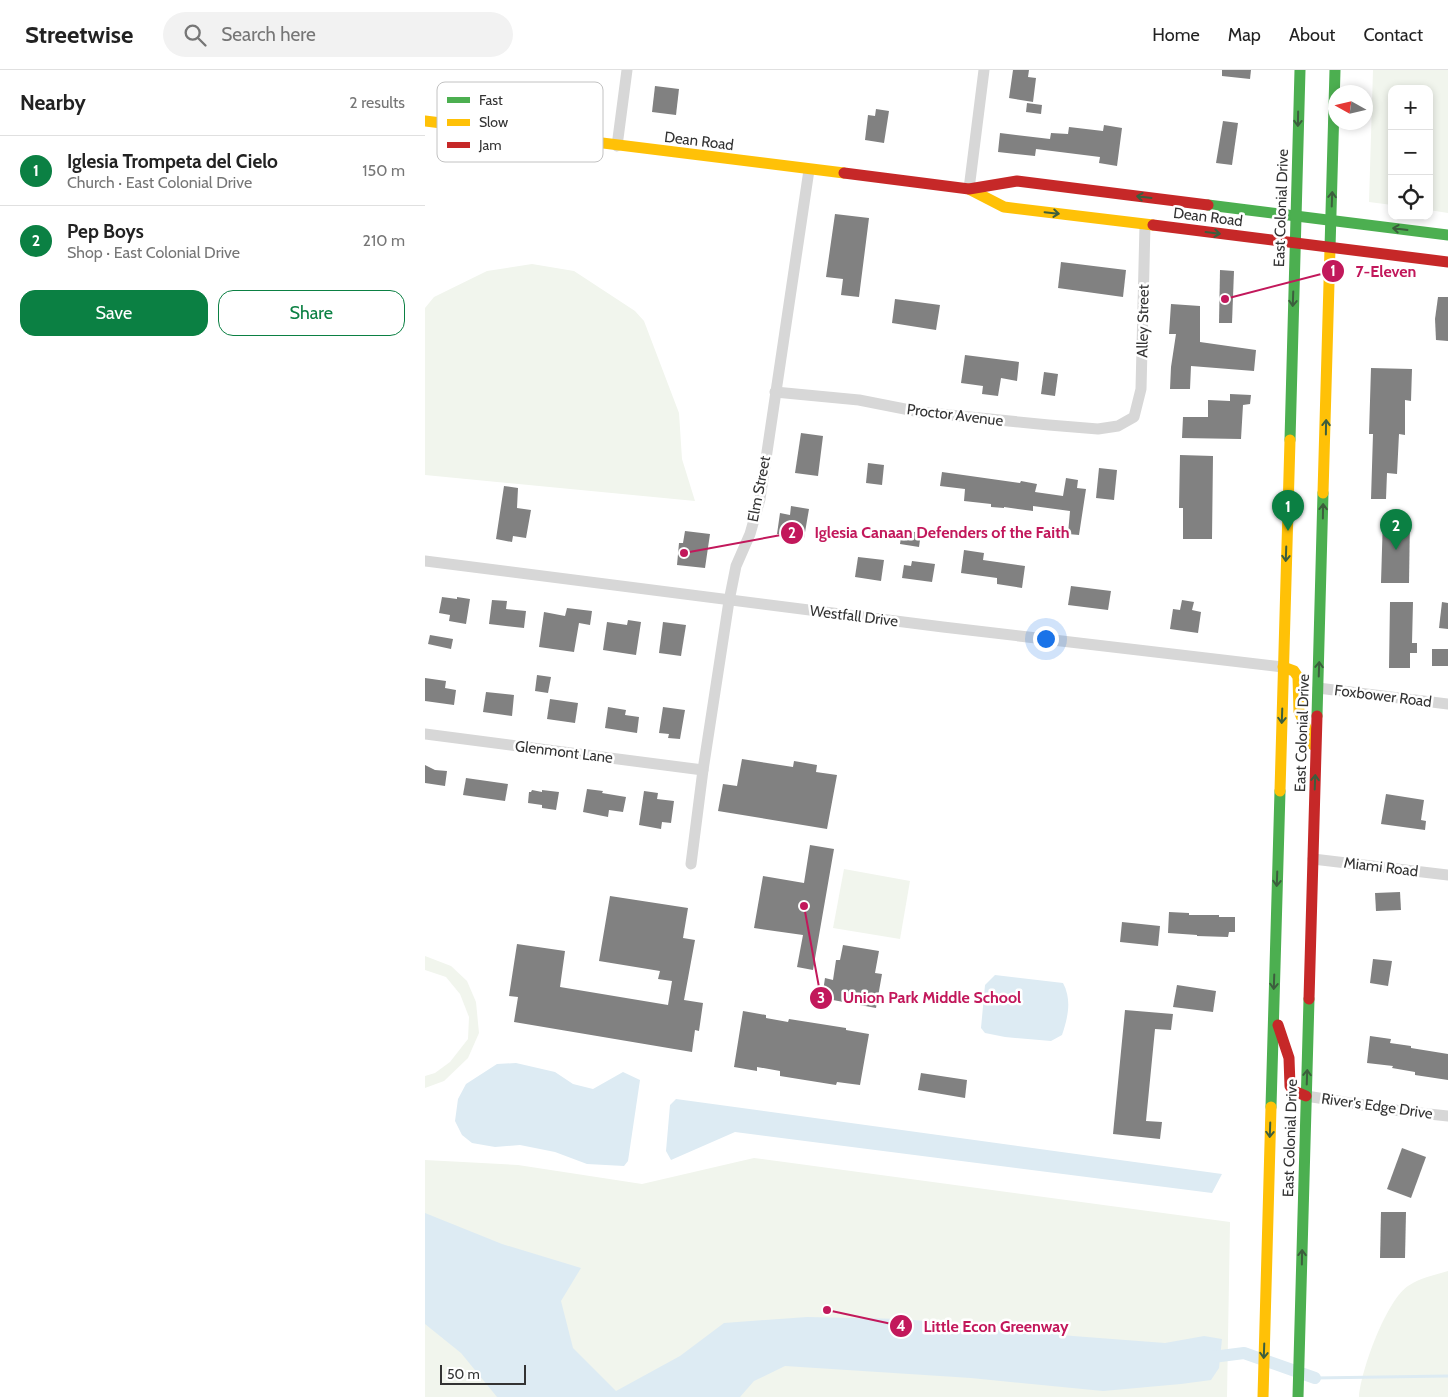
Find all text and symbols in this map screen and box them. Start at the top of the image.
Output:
search box [163,12,513,57]
text: Streetwise [25,20,133,49]
icon: search [181,21,209,49]
text: Search here [221,23,316,46]
text: Home [1152,24,1200,46]
text: Map [1228,24,1261,46]
text: About [1289,24,1335,46]
text: Contact [1363,24,1423,46]
legend [437,82,603,162]
north arrow [1328,85,1373,130]
map controls [1388,85,1433,220]
button: + [1388,85,1433,130]
text: Nearby [20,90,86,115]
text: Fast [479,91,503,109]
text: 2 results [349,93,405,112]
one-way arrow [1294,110,1303,126]
text: Slow [479,113,508,131]
street label: Dean Road [663,128,735,154]
button: − [1388,130,1433,175]
text: Jam [478,136,501,154]
street label: East Colonial Drive [1270,148,1292,268]
text: Iglesia Trompeta del Cielo [67,150,278,173]
text: 1 [33,161,39,180]
text: 150 m [362,161,405,180]
text: Church · East Colonial Drive [67,173,252,192]
button: locate [1388,175,1433,220]
one-way arrow [1327,191,1336,207]
one-way arrow [1136,192,1152,202]
street label: Dean Road [1172,204,1244,230]
one-way arrow [1044,208,1060,218]
text: Pep Boys [67,220,144,243]
one-way arrow [1392,223,1408,233]
one-way arrow [1205,228,1221,238]
text: 2 [32,231,40,250]
text: 210 m [363,231,405,250]
text: Shop · East Colonial Drive [67,243,240,262]
callout: 7-Eleven [1320,256,1426,287]
text: 1 [1330,262,1336,280]
text: 7-Eleven [1356,262,1416,281]
street label: Alley Street [1133,284,1153,358]
button: Save [20,290,208,336]
button: Share [218,290,405,336]
one-way arrow [1289,290,1298,306]
street label: Proctor Avenue [906,400,1005,430]
one-way arrow [1321,419,1330,435]
street label: Elm Street [744,454,774,524]
pin: 1 [1272,490,1304,531]
one-way arrow [1319,503,1328,519]
pin: 2 [1380,509,1412,550]
callout: Iglesia Canaan Defenders of the Faith [779,517,1079,548]
text: Iglesia Canaan Defenders of the Faith [815,523,1070,542]
text: 2 [788,524,796,542]
one-way arrow [1281,546,1291,562]
street label: Westfall Drive [809,602,899,630]
your location [1033,626,1059,652]
one-way arrow [1314,661,1323,677]
street label: East Colonial Drive [1291,673,1313,793]
street label: Foxbower Road [1333,681,1433,711]
one-way arrow [1277,708,1287,724]
street label: Glenmont Lane [514,737,614,767]
one-way arrow [1310,774,1320,790]
street label: Miami Road [1343,854,1419,880]
one-way arrow [1272,870,1282,887]
one-way arrow [1269,974,1278,990]
callout: Union Park Middle School [808,982,1032,1013]
text: Union Park Middle School [843,988,1021,1007]
text: 3 [817,989,825,1007]
one-way arrow [1302,1069,1312,1086]
street label: East Colonial Drive [1279,1078,1301,1198]
street label: River's Edge Drive [1320,1089,1434,1123]
one-way arrow [1265,1121,1274,1137]
one-way arrow [1297,1249,1307,1266]
callout: Little Econ Greenway [889,1311,1079,1342]
text: 4 [896,1317,906,1335]
text: Little Econ Greenway [923,1317,1069,1336]
one-way arrow [1259,1342,1269,1359]
scale bar [440,1362,526,1385]
text: 50 m [447,1365,480,1383]

